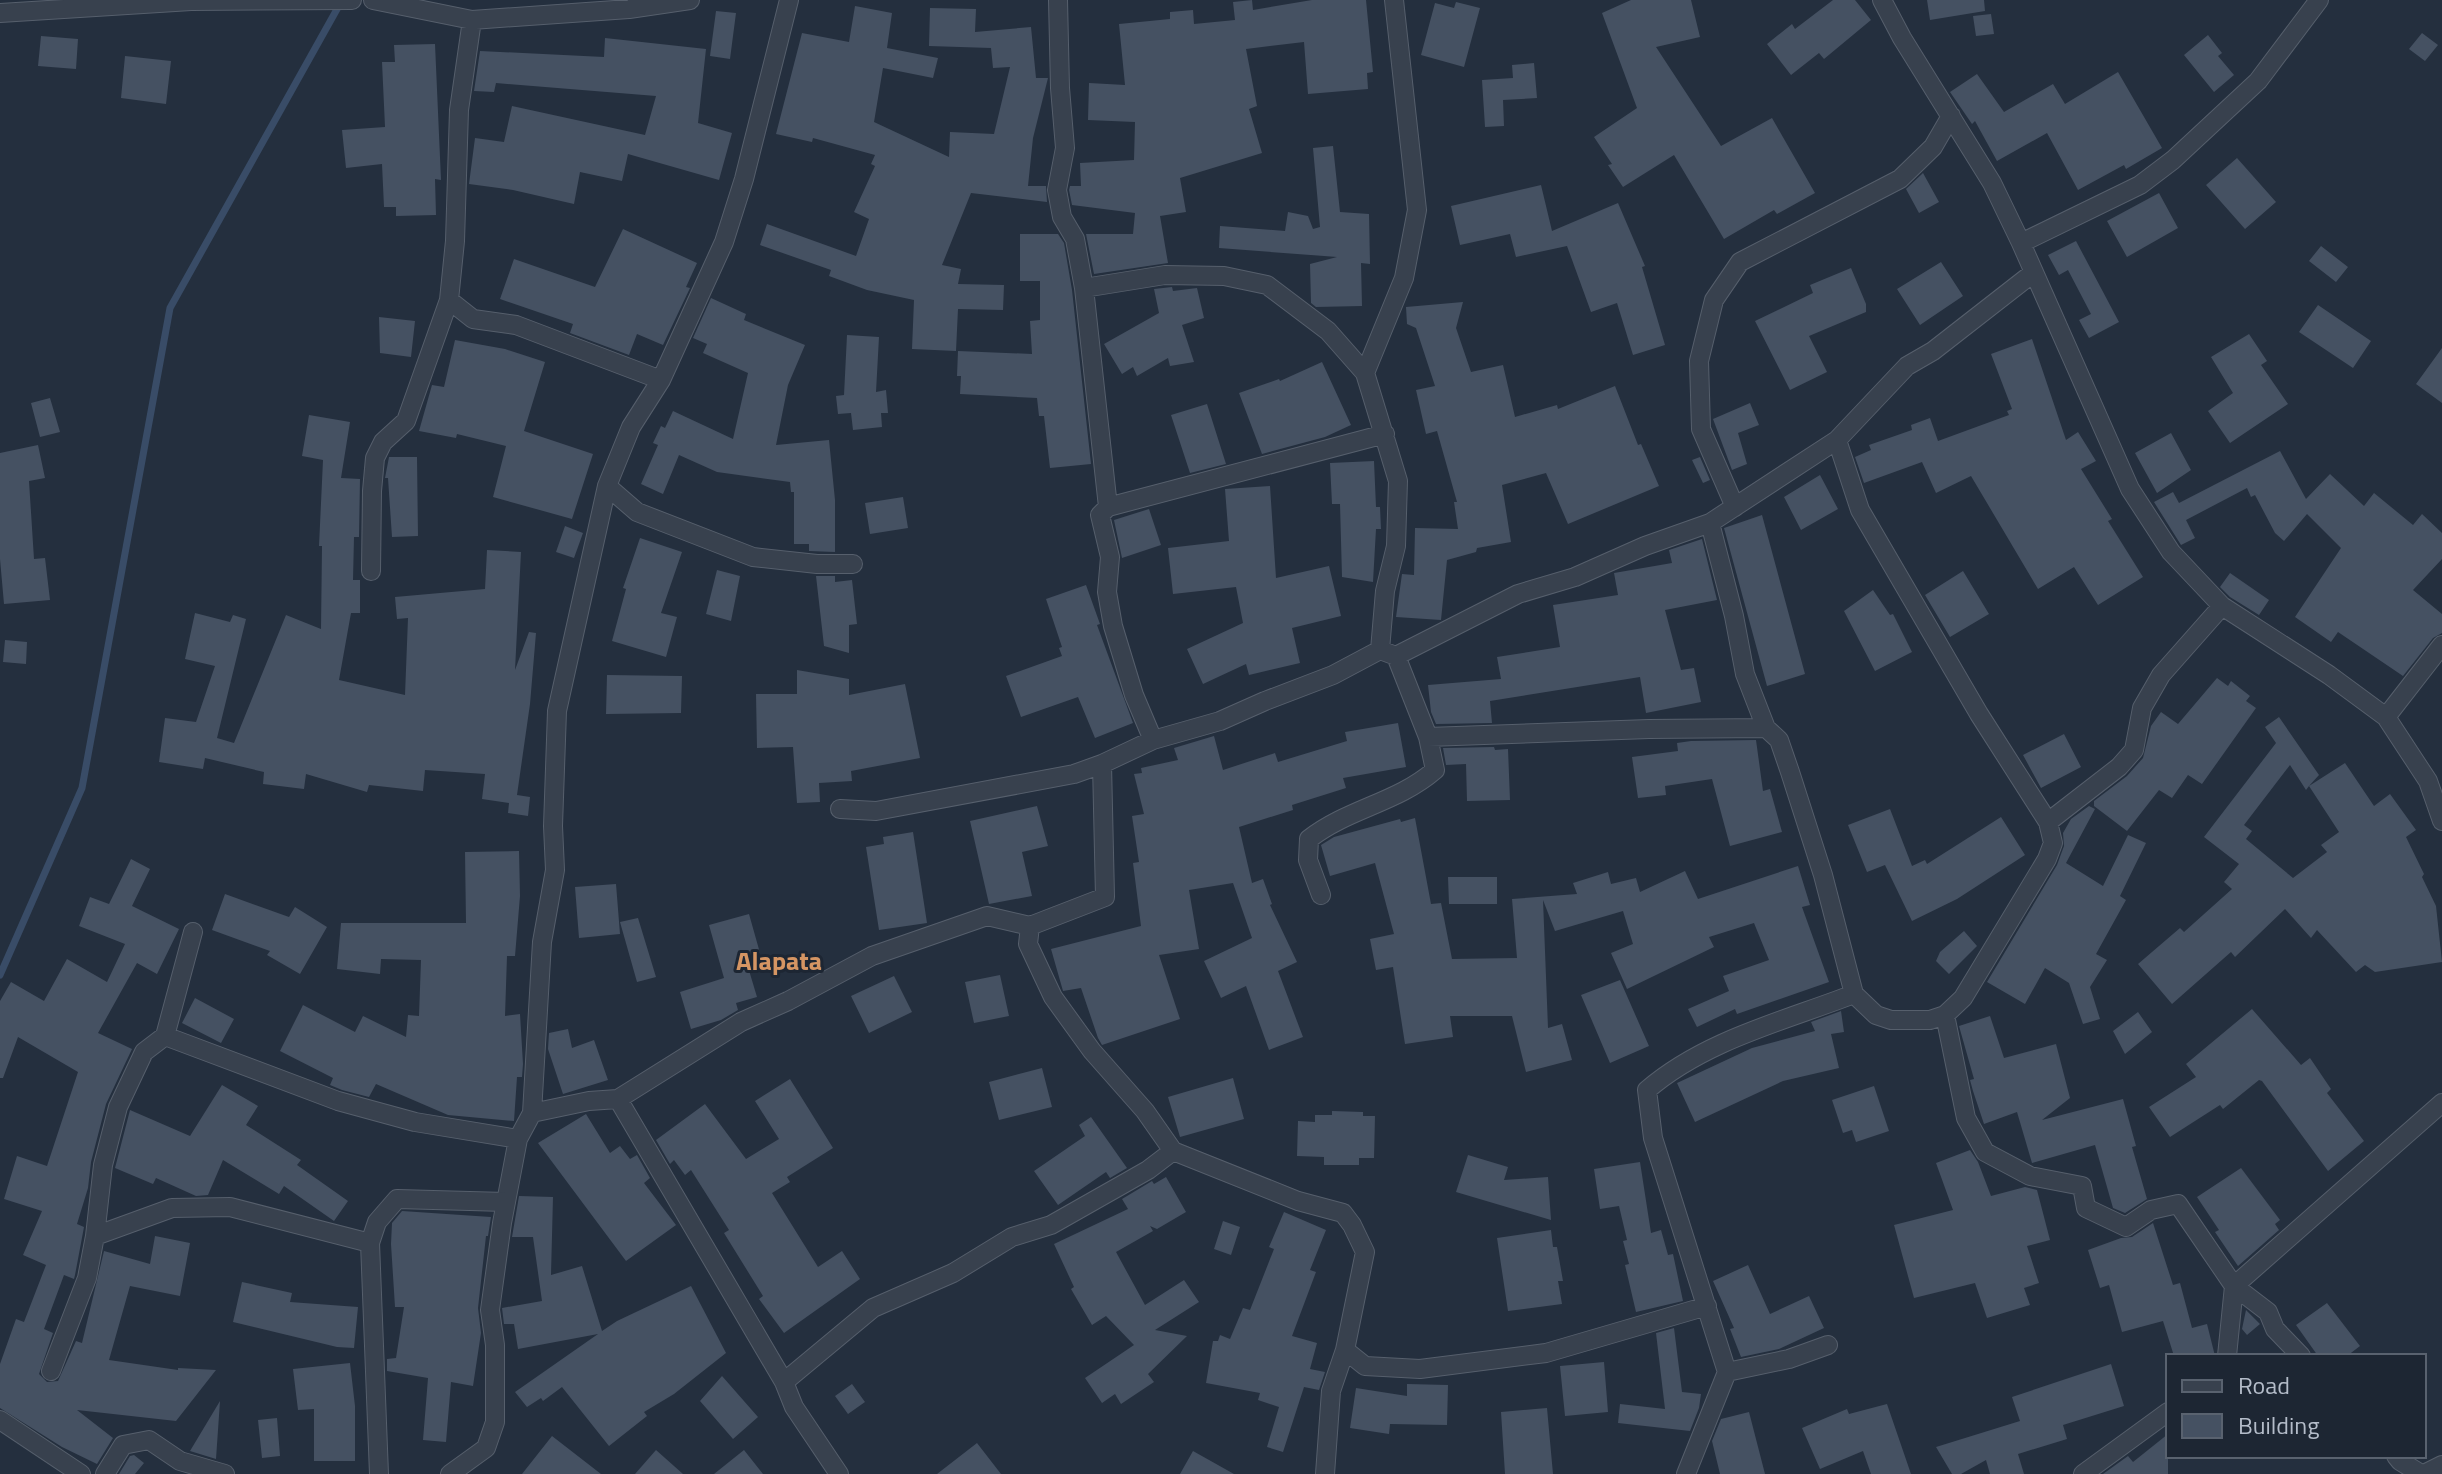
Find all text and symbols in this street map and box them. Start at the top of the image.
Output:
district label: Alapata [736,941,822,980]
legend [2166,1354,2426,1458]
text: Road [2238,1367,2290,1403]
text: Building [2238,1407,2320,1443]

